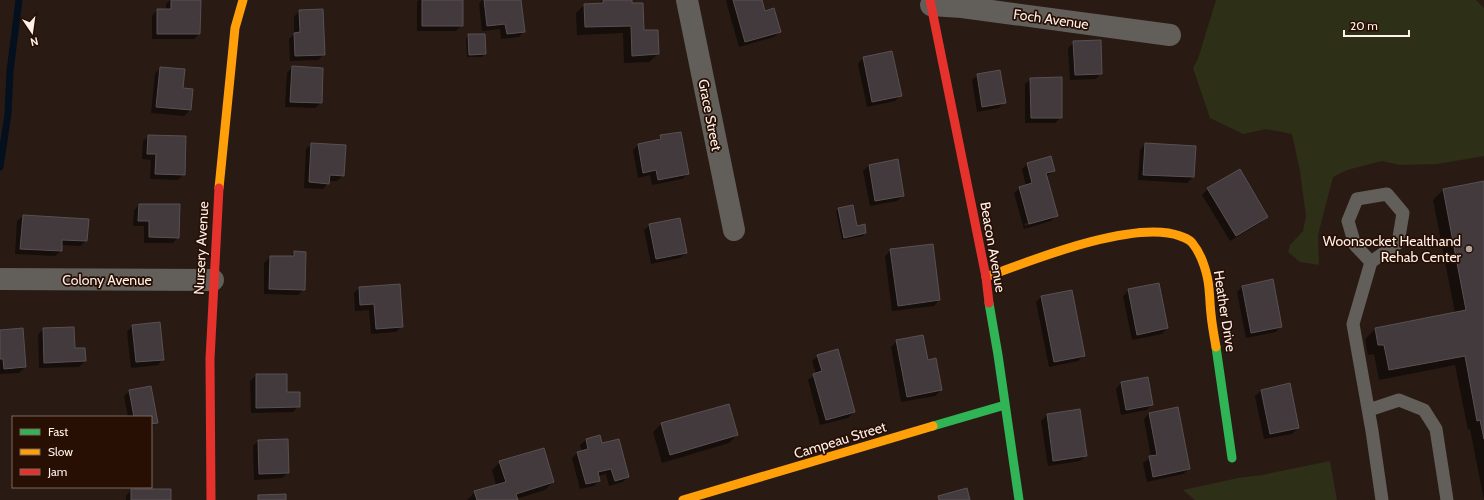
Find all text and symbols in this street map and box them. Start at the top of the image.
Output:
street label: Foch Avenue [1012,5,1090,33]
north arrow [12,12,52,52]
scale bar [1344,12,1409,38]
text: 20 m [1350,18,1378,33]
text: N [29,34,40,49]
street label: Grace Street [694,77,726,153]
street label: Beacon Avenue [976,200,1010,294]
street label: Nursery Avenue [190,201,212,295]
place label: Woonsocket Healthand Rehab Center [1323,232,1462,266]
marker: Woonsocket Healthand Rehab Center [1464,244,1474,254]
street label: Heather Drive [1210,269,1240,353]
street label: Colony Avenue [62,271,152,289]
legend [12,416,152,488]
street label: Campeau Street [792,417,889,463]
text: Fast [48,424,68,439]
text: Slow [48,444,73,459]
text: Jam [47,464,67,479]

